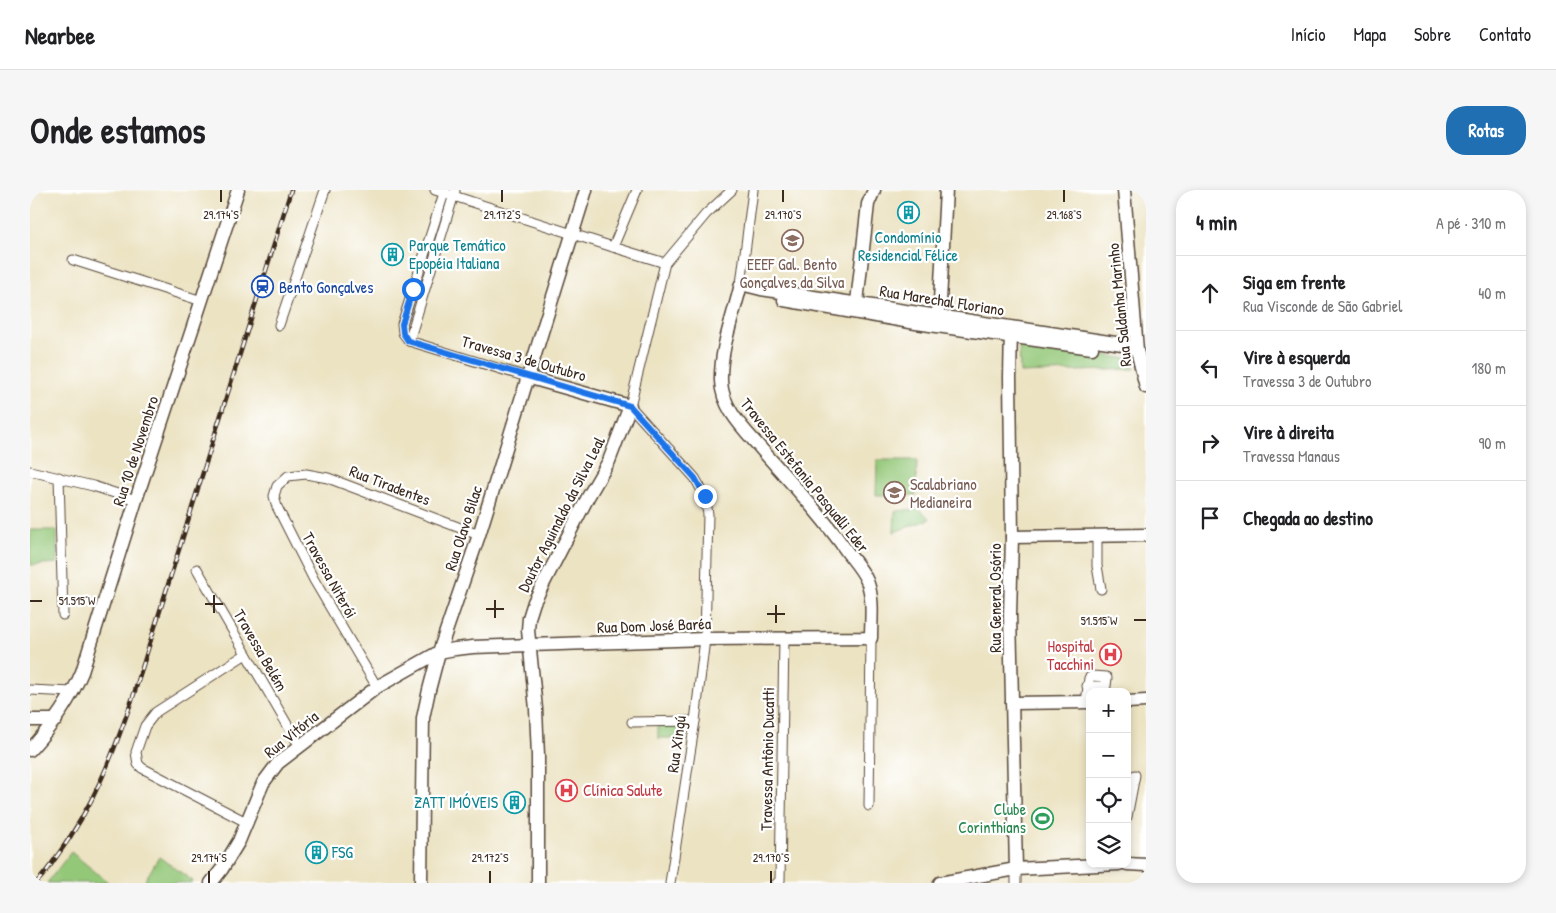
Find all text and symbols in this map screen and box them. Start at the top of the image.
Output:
text: Nearbee [25,19,95,51]
text: Início [1291,22,1325,47]
text: Mapa [1353,22,1386,47]
text: Sobre [1414,22,1451,47]
text: Contato [1479,22,1531,47]
button: Rotas [1446,106,1526,155]
text: Onde estamos [30,107,205,154]
building icon: Condomínio Residencial Félice [896,201,920,225]
text: 29.174°S [203,206,239,223]
text: 29.172°S [484,206,521,223]
text: 29.170°S [765,206,802,223]
text: 29.168°S [1046,206,1082,223]
text: 4 min [1196,208,1237,237]
text: A pé · 310 m [1436,212,1506,234]
place label: Condomínio Residencial Félice [858,226,959,266]
school or university icon: EEEF Gal. Bento Gonçalves da Silva [780,228,804,252]
place label: Parque Temático Epopéia Italiana [409,234,506,274]
building icon: Parque Temático Epopéia Italiana [381,242,405,266]
street label: Rua Saldanha Marinho [1102,242,1136,368]
place label: EEEF Gal. Bento Gonçalves da Silva [740,253,844,293]
text: Siga em frente [1243,269,1346,295]
station icon: Bento Gonçalves [251,275,275,299]
place label: Bento Gonçalves [279,276,373,298]
route start [402,278,425,301]
street label: Rua Marechal Floriano [878,279,1006,321]
icon: ahead [1196,279,1224,307]
text: 40 m [1478,282,1506,304]
text: Rua Visconde de São Gabriel [1243,295,1402,317]
street label: Travessa 3 de Outubro [459,330,589,386]
text: Vire à esquerda [1243,344,1350,370]
icon: left [1196,354,1224,382]
text: 180 m [1472,357,1506,379]
text: Travessa 3 de Outubro [1243,370,1372,392]
street label: Rua 10 de Novembro [107,393,163,509]
street label: Travessa Estefania Pasqualli Eder [736,393,874,557]
text: Vire à direita [1243,419,1334,445]
icon: right [1196,429,1224,457]
street label: Doutor Aguinaldo da Silva Leal [512,432,610,596]
text: 90 m [1478,432,1506,454]
text: Travessa Manaus [1243,445,1340,467]
street label: Rua Tiradentes [346,459,434,511]
place label: Scalabriano Medianeira [910,473,977,513]
school or university icon: Scalabriano Medianeira [882,481,906,505]
street label: Rua Olavo Bilac [439,482,487,573]
route end [694,485,717,508]
icon: arrive [1196,504,1224,532]
text: Chegada ao destino [1243,505,1373,531]
street label: Travessa Niterói [297,528,363,622]
street label: Rua General Osório [984,543,1006,653]
text: 51.515°W [59,592,96,609]
street label: Travessa Belém [229,605,293,695]
street label: Rua Dom José Baréa [597,612,711,638]
text: 51.515°W [1081,612,1118,629]
place label: Hospital Tacchini [1047,635,1095,675]
hospital icon: Hospital Tacchini [1098,643,1122,667]
street label: Travessa Antônio Ducatti [755,687,779,831]
map controls [1086,688,1131,868]
button: + [1086,688,1131,733]
street label: Rua Vitória [259,705,323,763]
street label: Rua Xingú [661,713,691,774]
button: − [1086,733,1131,778]
hospital icon: Clínica Salute [555,778,579,802]
button: locate [1086,778,1131,823]
place label: Clínica Salute [583,779,663,801]
building icon: ZATT IMÓVEIS [502,790,526,814]
place label: ZATT IMÓVEIS [414,791,499,813]
place label: Clube Corinthians [958,798,1027,838]
sports icon: Clube Corinthians [1030,806,1054,830]
button: layers [1086,823,1131,868]
building icon: FSG [304,840,328,864]
place label: FSG [331,841,353,863]
text: 29.174°S [191,849,227,866]
text: 29.172°S [472,849,509,866]
text: 29.170°S [753,849,790,866]

